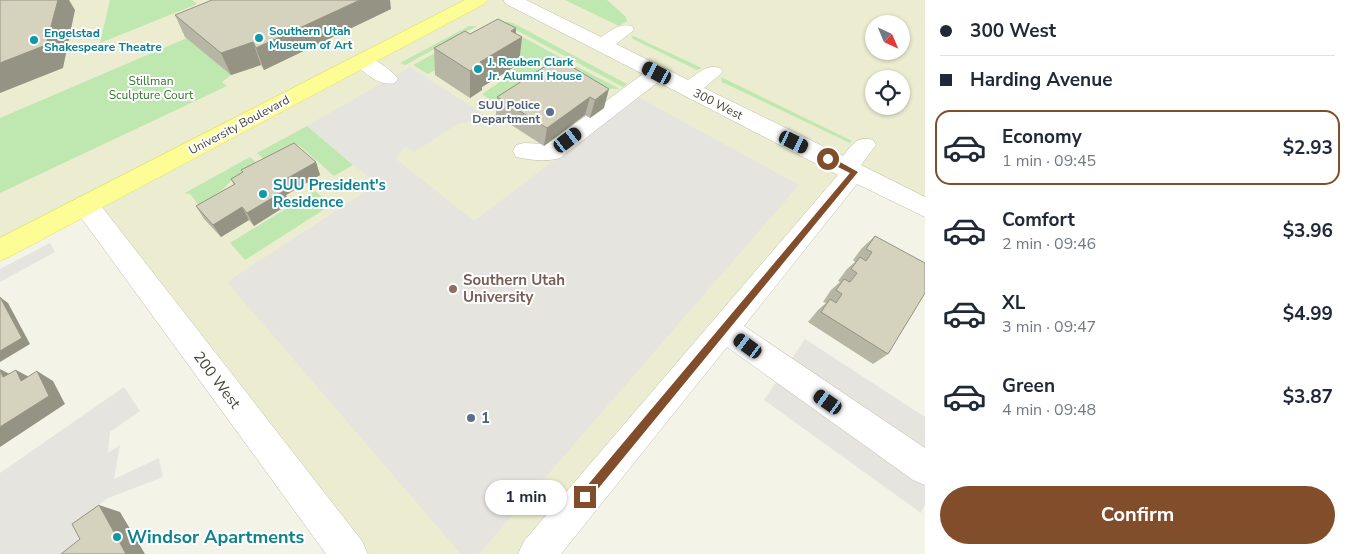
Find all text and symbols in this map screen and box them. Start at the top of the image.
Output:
north arrow [865,15,910,60]
map controls [865,15,910,115]
text: 300 West [970,18,1056,44]
place label: Southern Utah Museum of Art [269,23,353,53]
place label: Engelstad Shakespeare Theatre [44,25,162,55]
marker: Southern Utah Museum of Art [253,32,265,44]
marker: Engelstad Shakespeare Theatre [28,34,40,46]
place label: J. Reuben Clark Jr. Alumni House [487,54,582,84]
car [640,60,673,86]
marker: J. Reuben Clark Jr. Alumni House [472,63,484,75]
text: Harding Avenue [970,67,1112,93]
button: locate [865,70,910,115]
park label: Stillman Sculpture Court [109,73,194,103]
street label: 300 West [691,85,746,124]
street label: University Boulevard [186,92,292,158]
place label: SUU Police Department [472,97,540,127]
marker: SUU Police Department [544,106,556,118]
text: Economy [1002,124,1082,150]
car [551,125,584,155]
icon: car [942,125,987,170]
car [777,129,810,155]
text: $2.93 [1283,135,1333,161]
route start [817,148,839,170]
text: 1 min · 09:45 [1002,150,1096,172]
place label: SUU President's Residence [273,175,386,212]
marker: SUU President's Residence [257,188,269,200]
text: Comfort [1002,207,1075,233]
icon: car [942,208,987,253]
text: $3.96 [1283,218,1333,244]
text: 2 min · 09:46 [1002,233,1096,255]
place label: Southern Utah University [463,270,565,307]
marker: Southern Utah University [447,283,459,295]
text: XL [1002,290,1025,316]
icon: car [942,291,987,336]
text: $4.99 [1283,301,1333,327]
text: 3 min · 09:47 [1002,316,1096,338]
car [731,331,764,361]
street label: 200 West [189,347,246,413]
text: Green [1002,373,1055,399]
icon: car [942,374,987,419]
text: $3.87 [1283,384,1333,410]
car [811,387,844,417]
text: 4 min · 09:48 [1002,399,1096,421]
place label: 1 [481,408,490,428]
marker: 1 [465,412,477,424]
callout: 1 min [485,480,568,514]
text: 1 min [505,486,547,508]
route end [574,486,596,508]
button: Confirm [940,486,1335,544]
place label: Windsor Apartments [127,525,305,549]
marker: Windsor Apartments [111,531,123,543]

